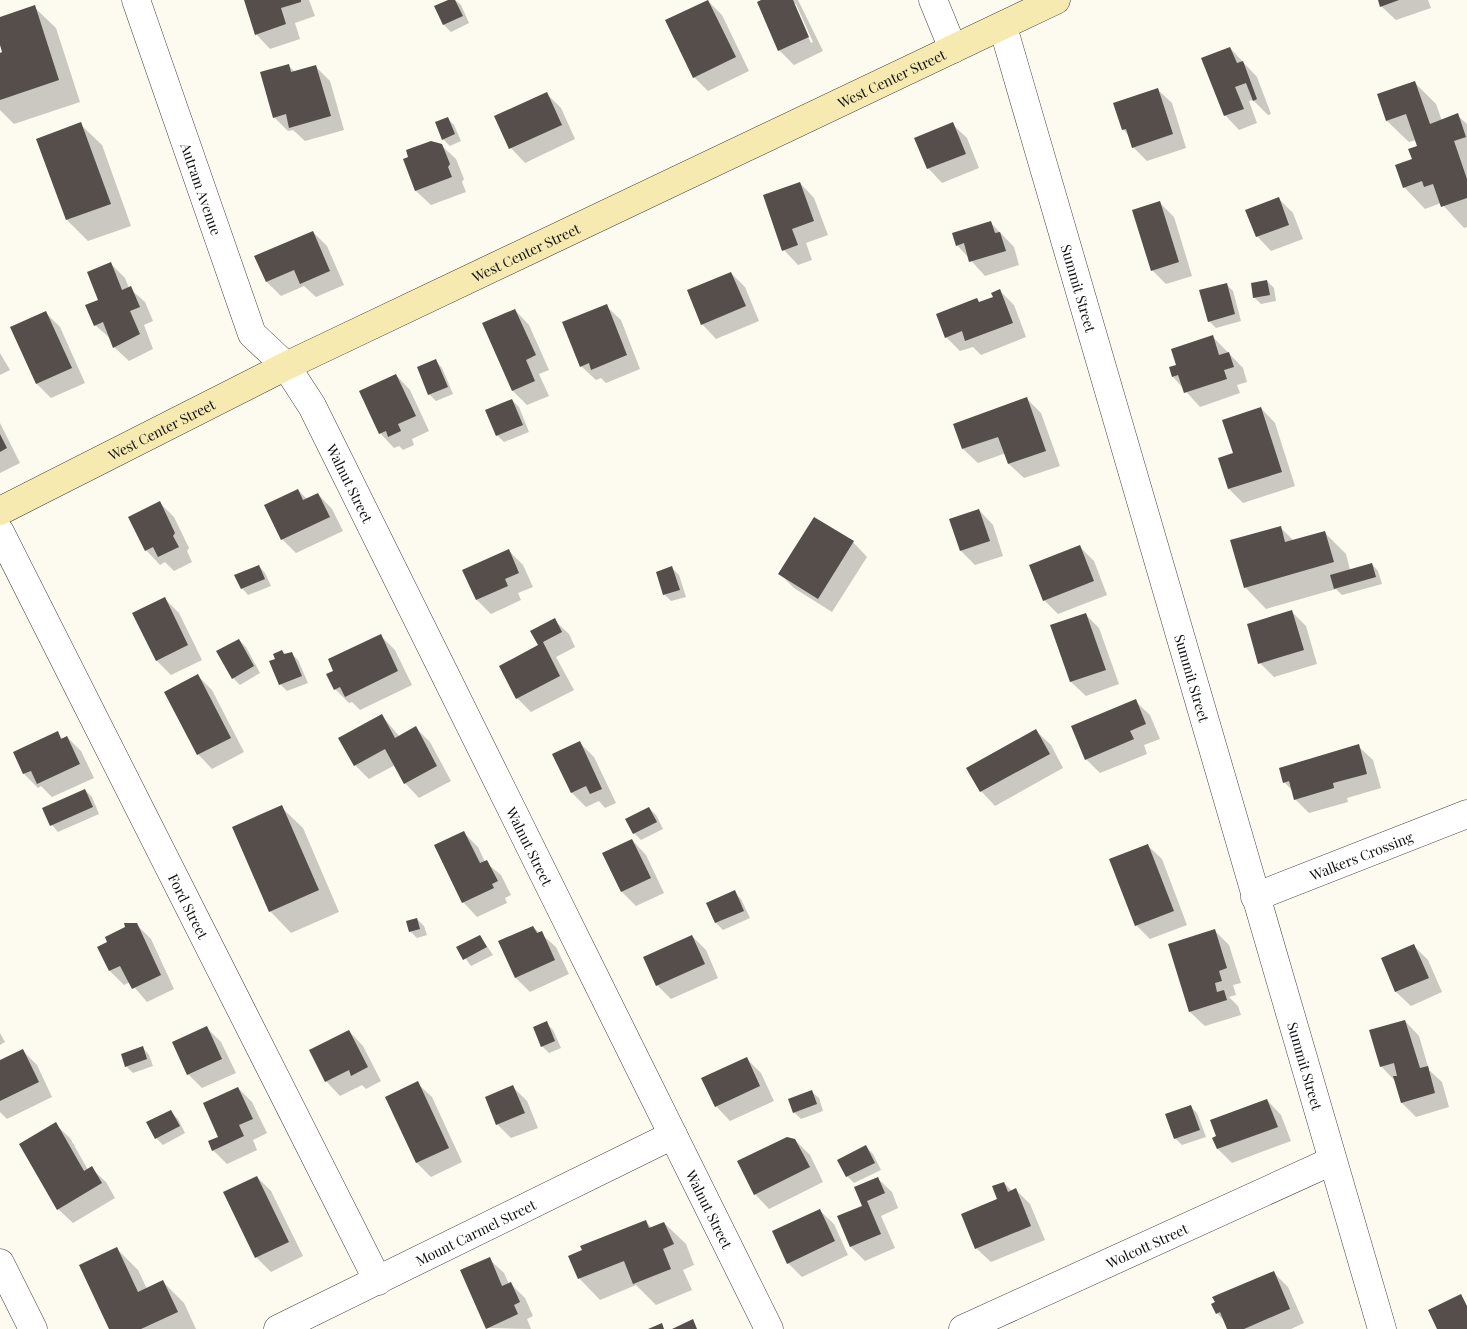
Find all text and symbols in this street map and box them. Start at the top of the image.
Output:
street label: West Center Street [833,44,950,112]
street label: Autram Avenue [176,139,226,238]
street label: West Center Street [468,218,584,286]
street label: Summit Street [1057,242,1101,335]
street label: West Center Street [104,394,219,465]
street label: Walnut Street [322,440,378,526]
street label: Summit Street [1171,632,1215,725]
street label: Walnut Street [502,803,558,889]
street label: Walkers Crossing [1306,827,1416,885]
street label: Ford Street [164,870,214,943]
street label: Summit Street [1284,1020,1327,1113]
street label: Walnut Street [682,1166,737,1252]
street label: Mount Carmel Street [412,1194,540,1270]
street label: Wolcott Street [1102,1218,1192,1273]

